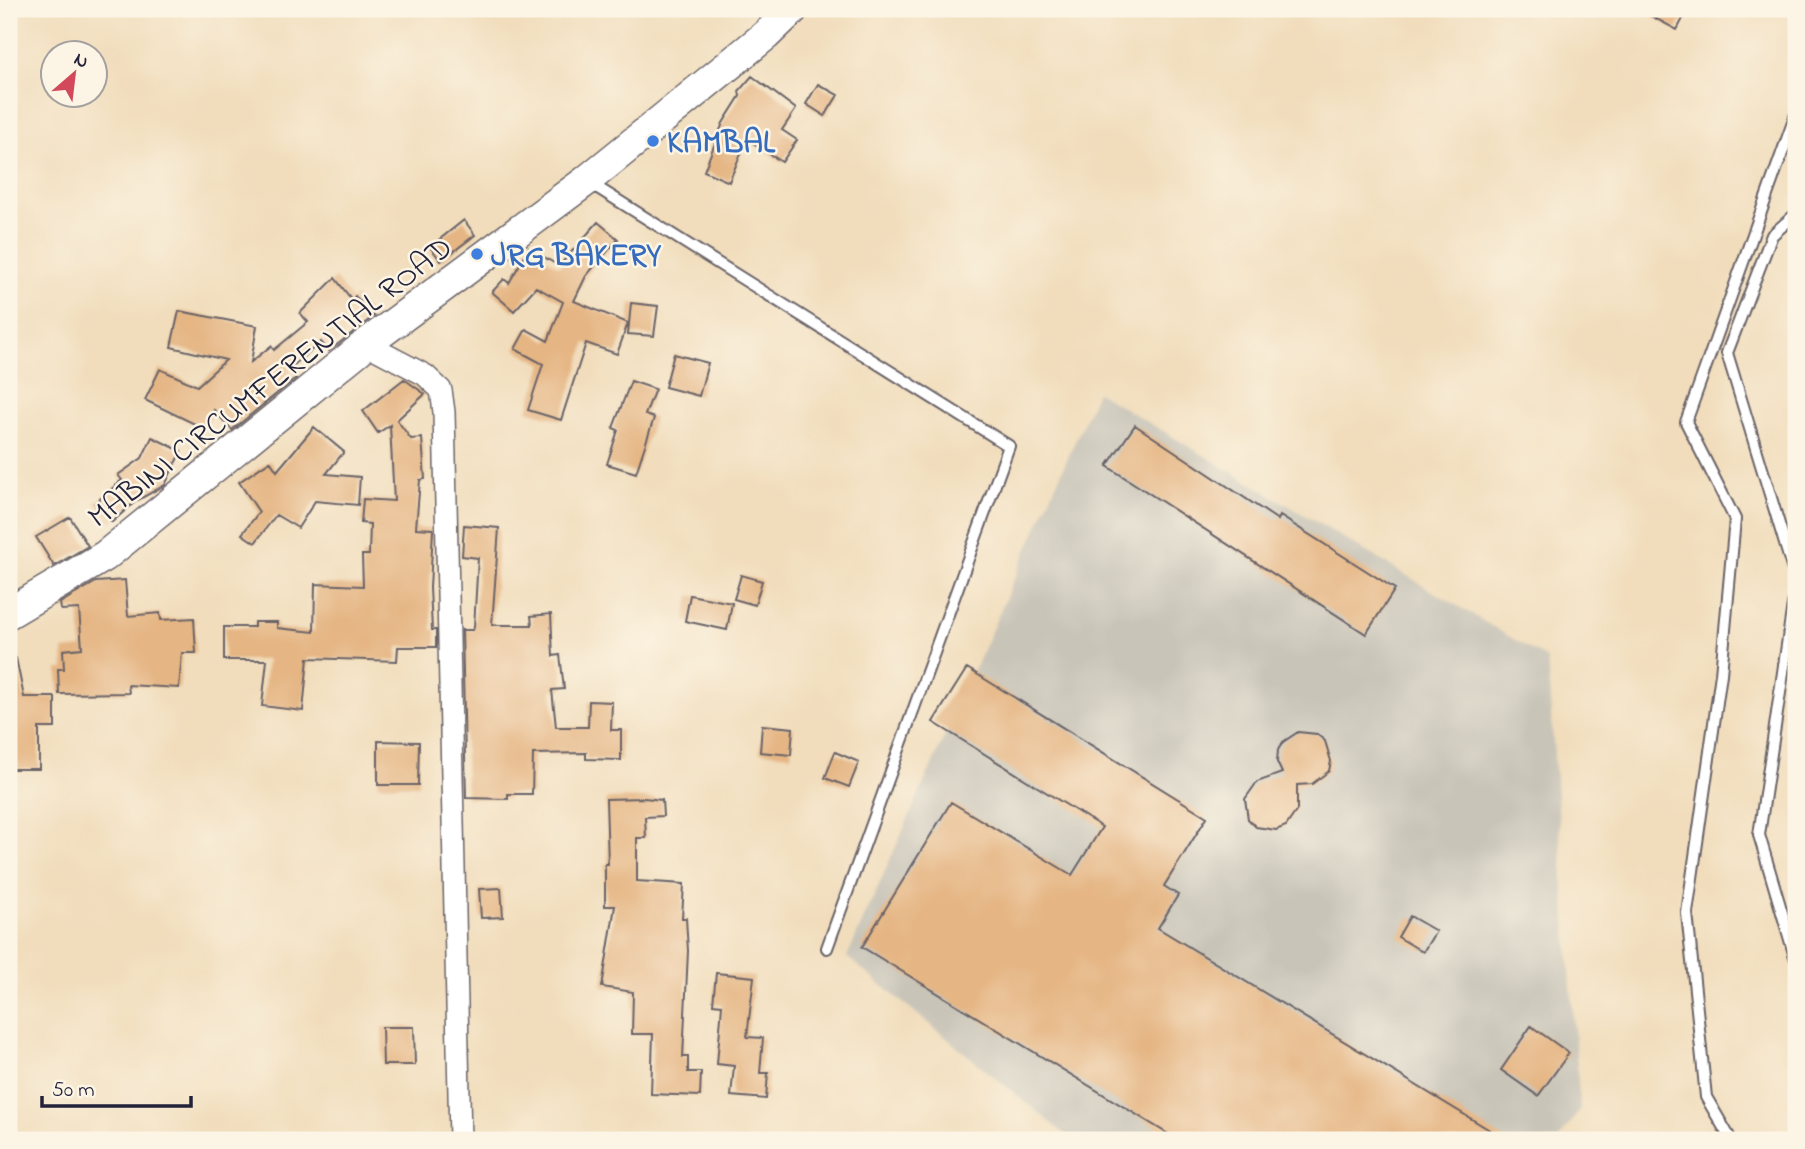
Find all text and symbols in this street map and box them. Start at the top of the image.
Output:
north arrow [38,38,108,108]
text: N [69,46,93,76]
place label: KAMBAL [667,121,776,168]
marker: KAMBAL [645,133,661,149]
street label: MABINI CIRCUMFERENTIAL ROAD [79,226,464,541]
place label: JRG BAKERY [491,234,662,281]
marker: JRG BAKERY [469,246,485,262]
scale bar [42,1065,191,1109]
text: 50 m [52,1076,95,1106]

